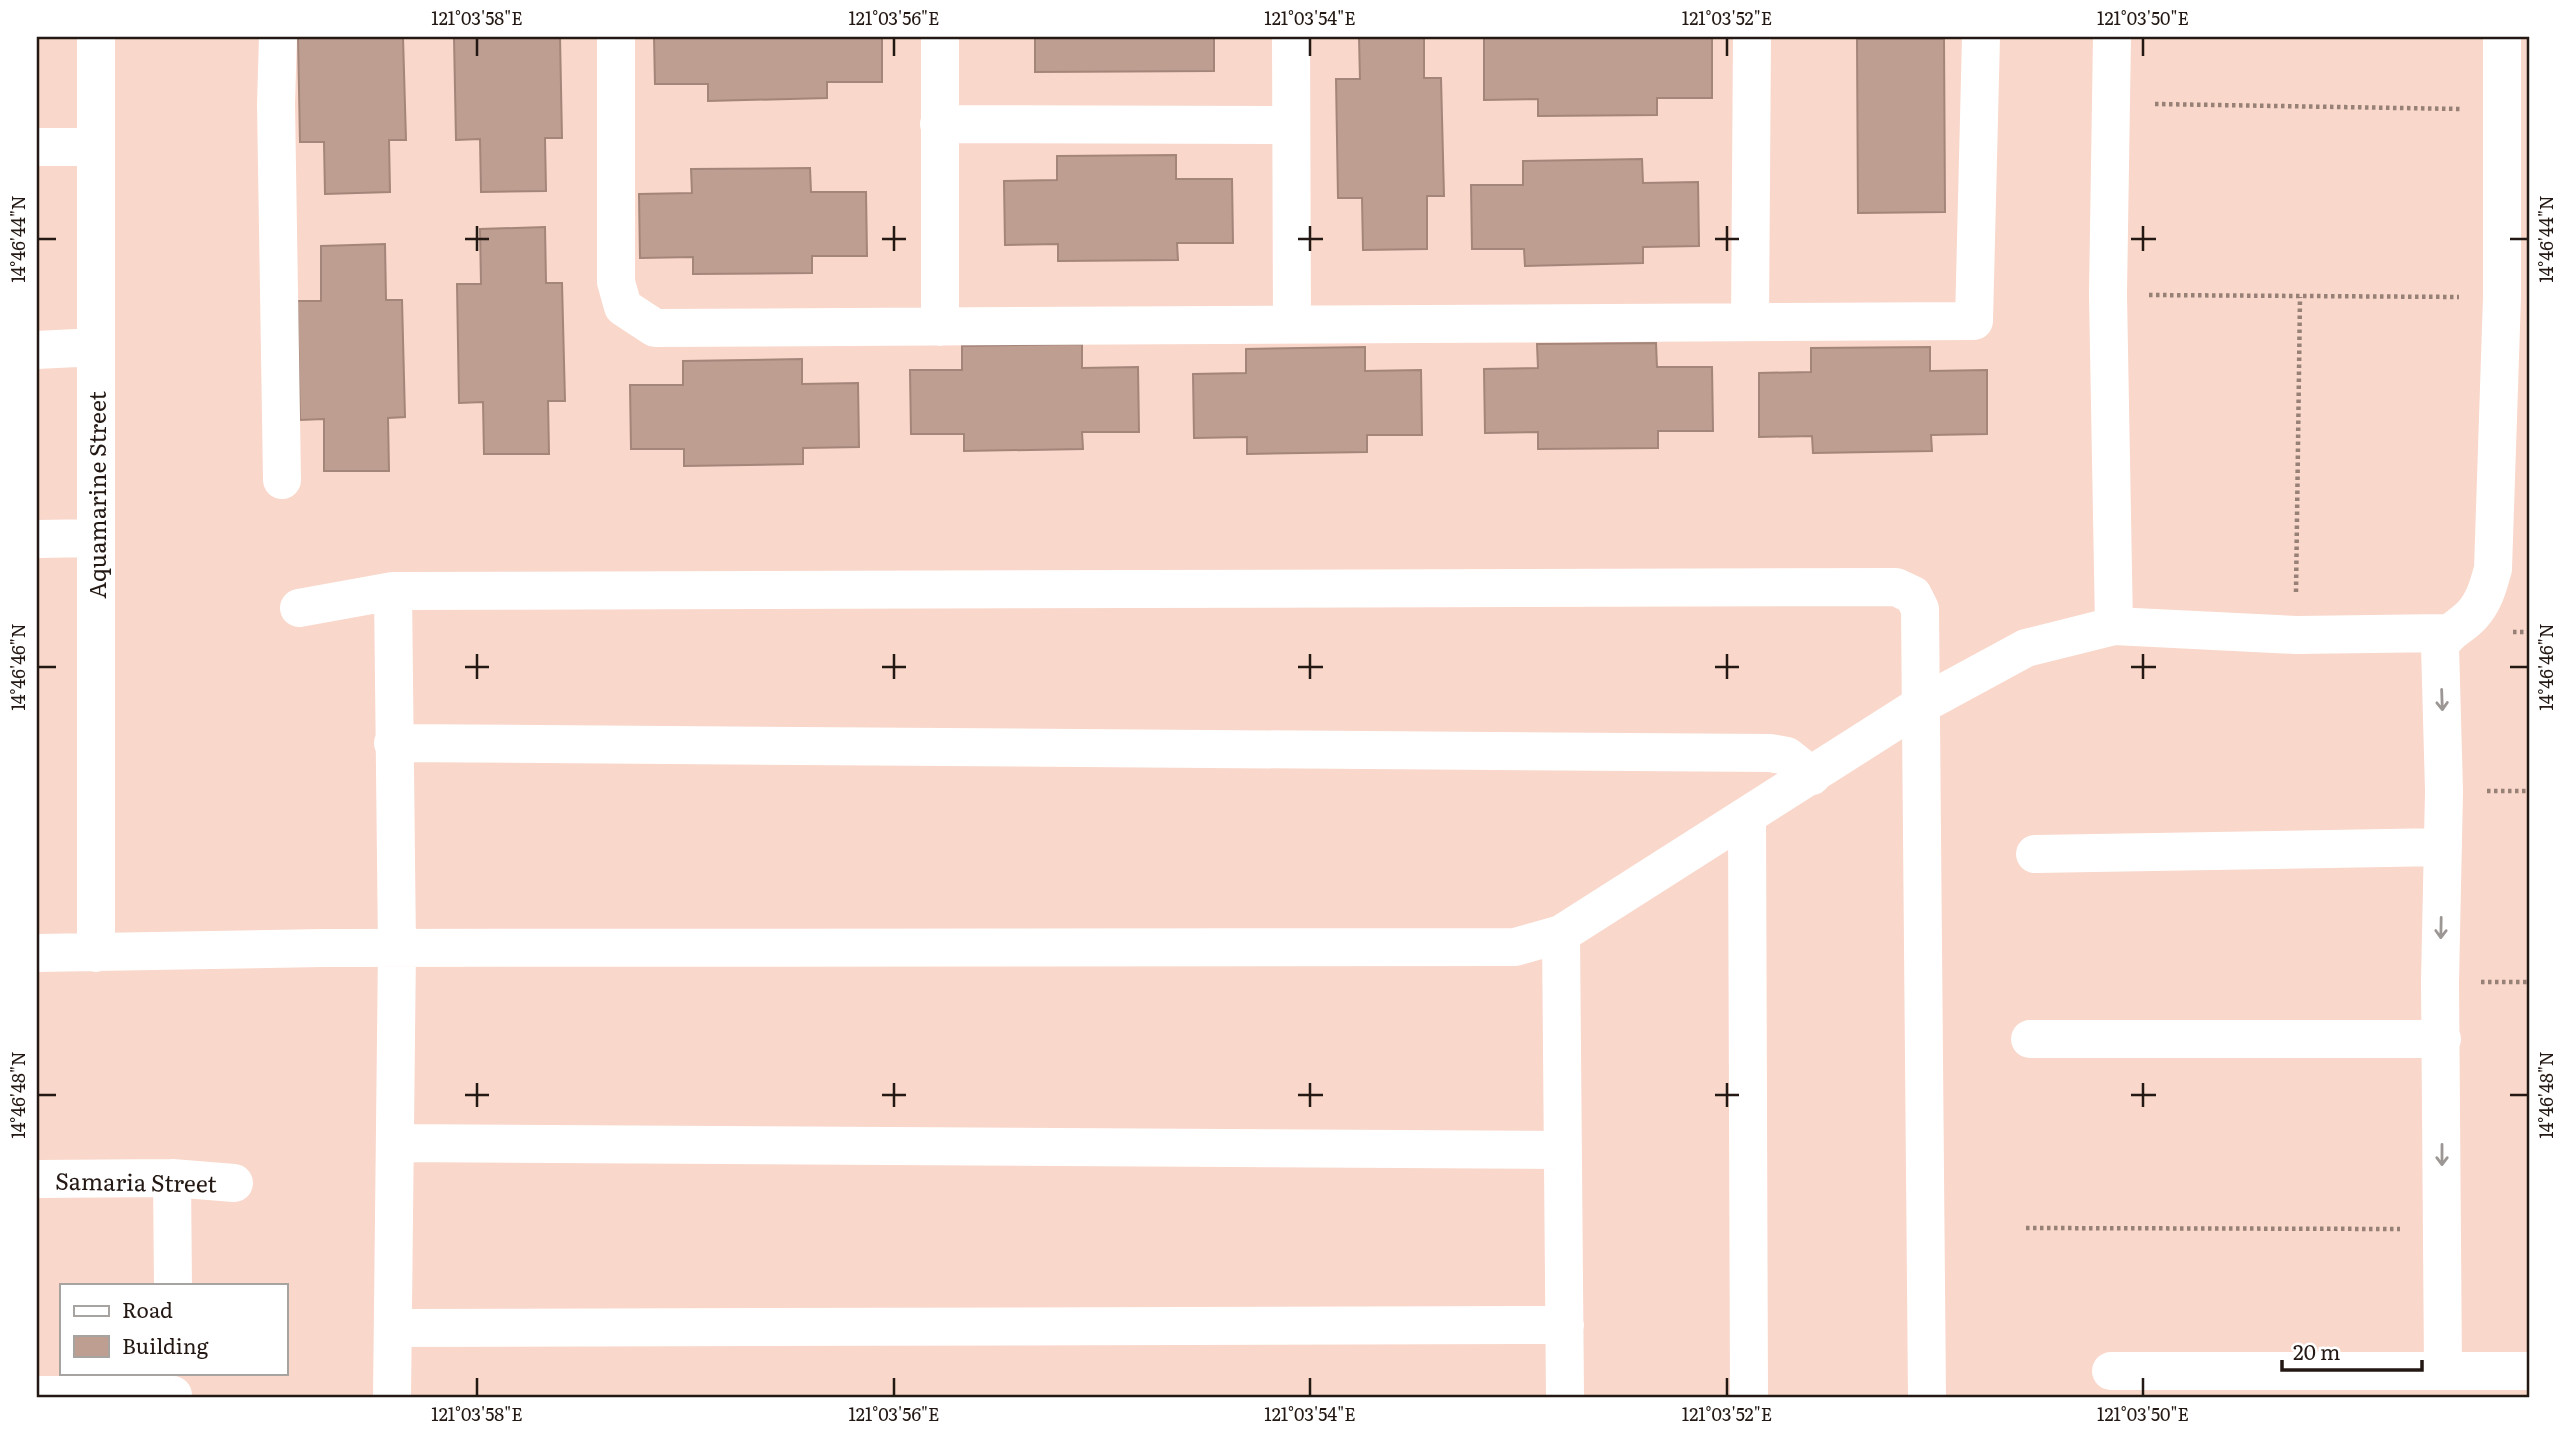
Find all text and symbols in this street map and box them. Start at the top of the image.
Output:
text: 121°03'58"E [431,4,523,31]
text: 121°03'56"E [848,4,940,31]
text: 121°03'54"E [1264,4,1356,31]
text: 121°03'52"E [1682,4,1772,31]
text: 121°03'50"E [2097,4,2189,31]
text: 14°46'44"N [4,195,31,283]
text: 14°46'44"N [2532,195,2559,283]
street label: Aquamarine Street [79,391,113,599]
text: 14°46'46"N [4,623,31,711]
text: 14°46'46"N [2532,623,2559,711]
one-way arrow [2436,688,2449,711]
one-way arrow [2434,916,2448,939]
text: 14°46'48"N [4,1051,31,1139]
text: 14°46'48"N [2532,1051,2559,1139]
one-way arrow [2435,1143,2449,1166]
street label: Samaria Street [55,1163,218,1199]
legend [60,1284,287,1374]
text: Road [122,1293,173,1324]
text: Building [122,1329,209,1360]
scale bar [2282,1329,2422,1373]
text: 20 m [2293,1335,2340,1366]
text: 121°03'58"E [431,1400,523,1427]
text: 121°03'56"E [848,1400,940,1427]
text: 121°03'54"E [1264,1400,1356,1427]
text: 121°03'52"E [1682,1400,1772,1427]
text: 121°03'50"E [2097,1400,2189,1427]

